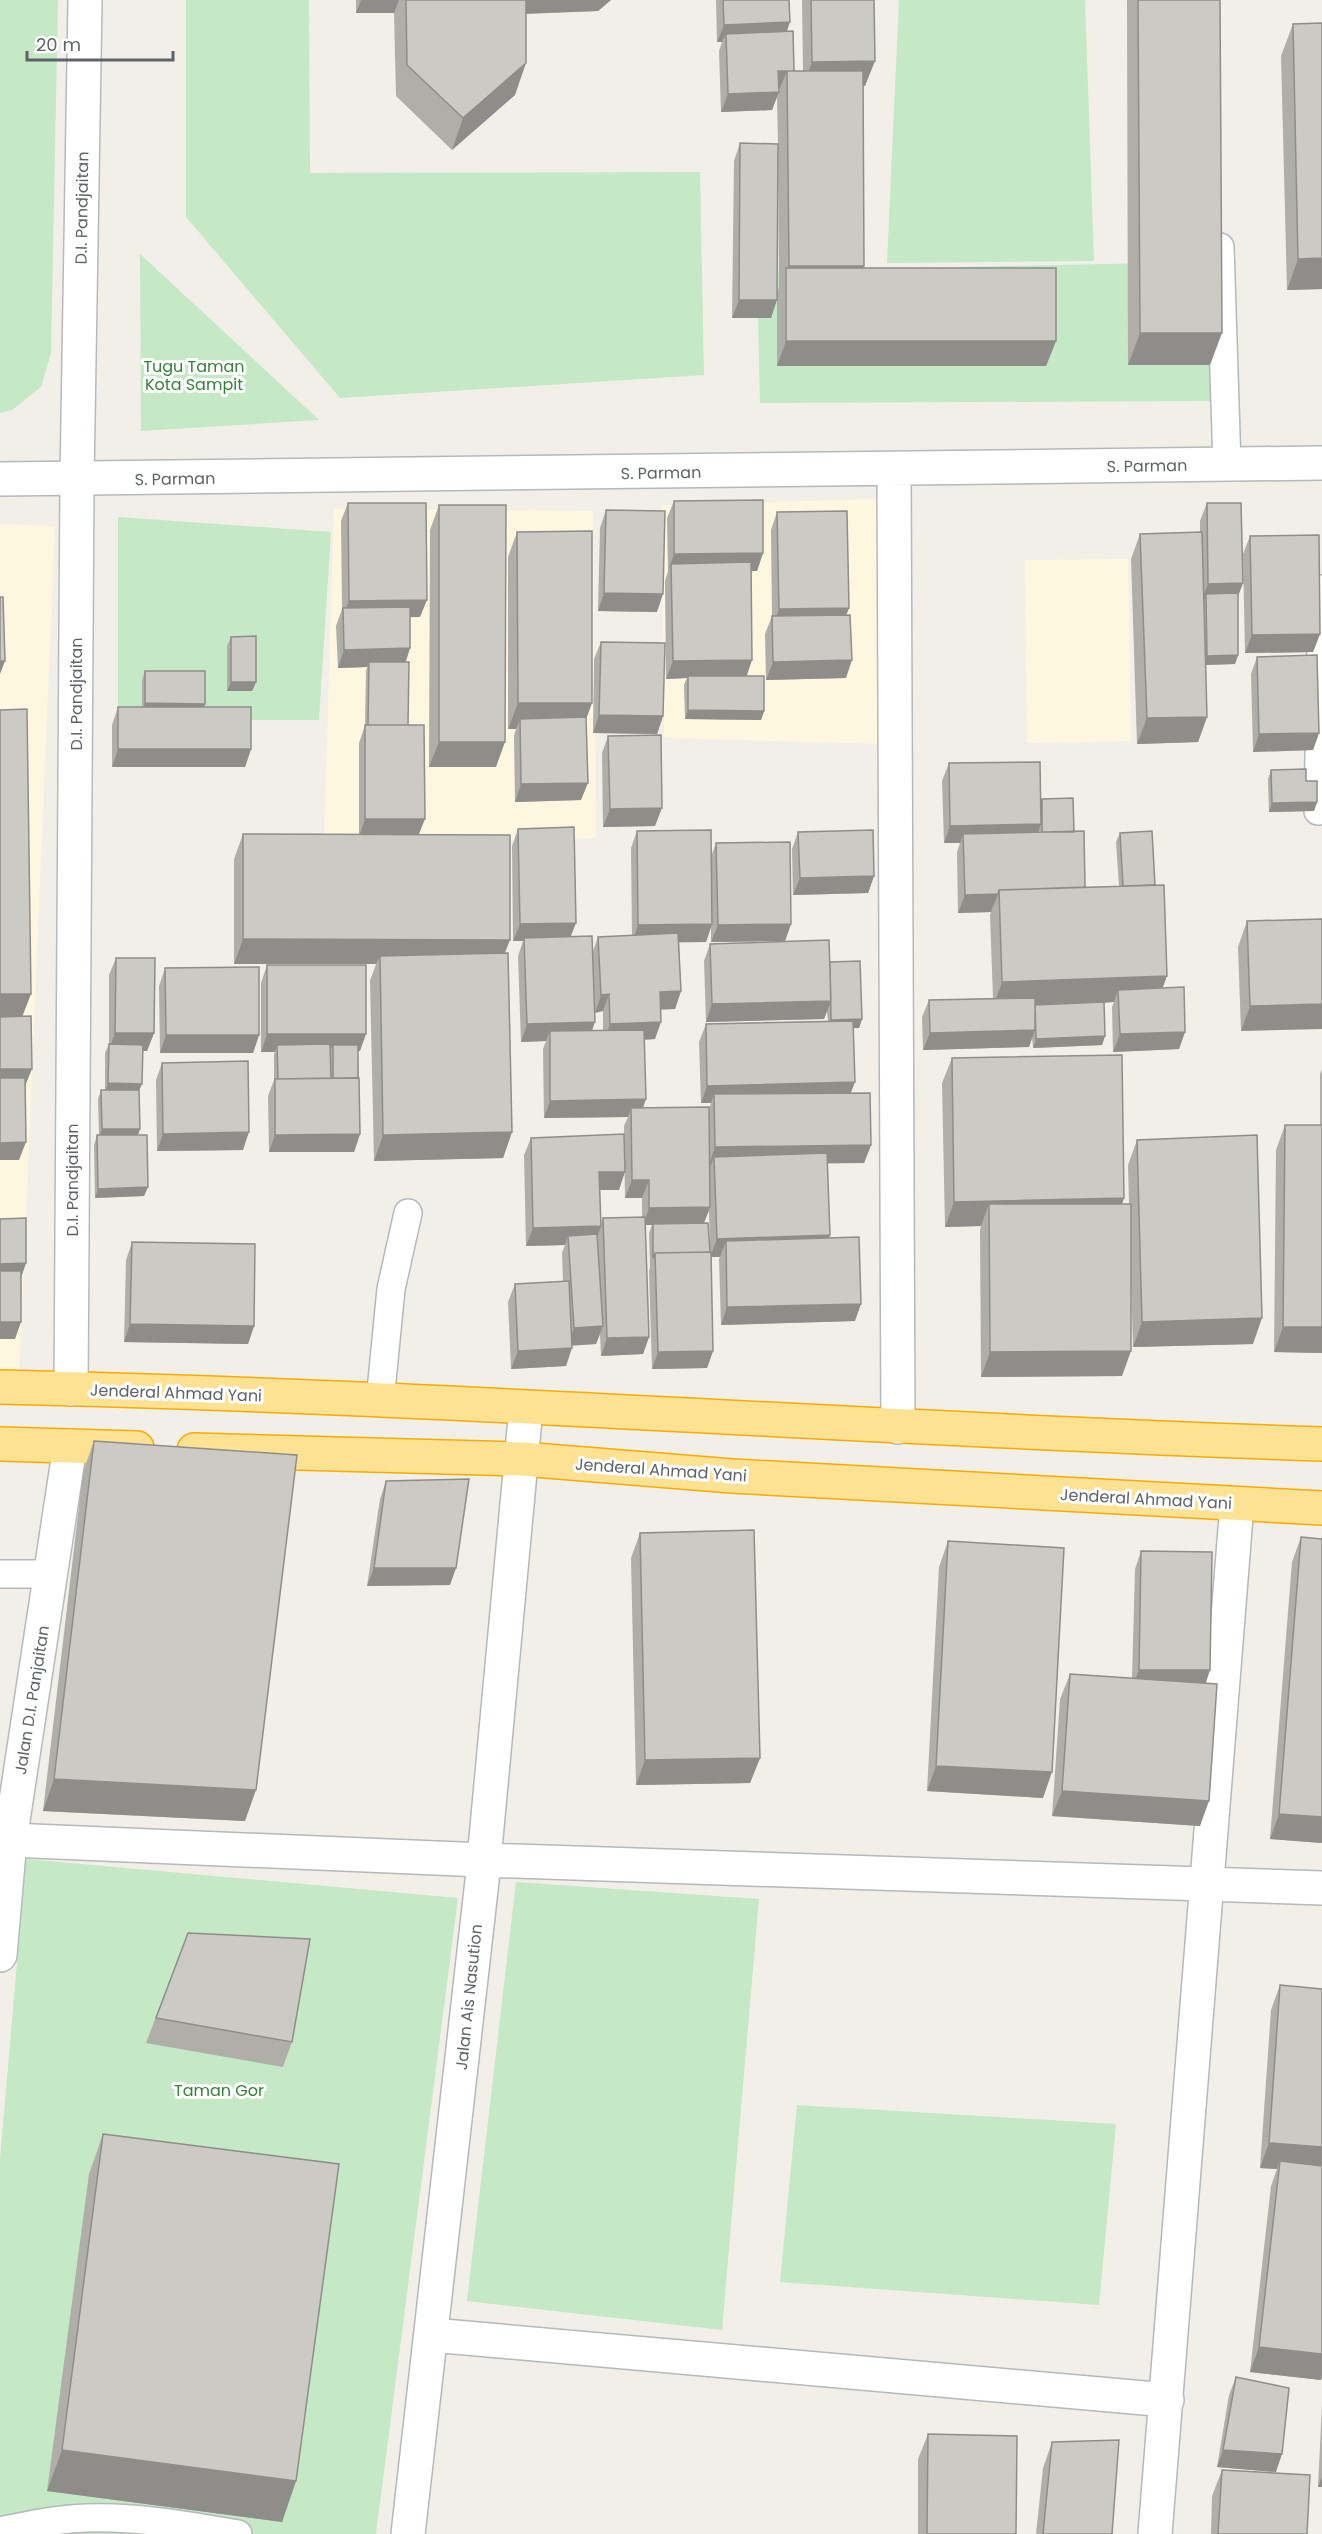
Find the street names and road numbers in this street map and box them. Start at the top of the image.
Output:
street label: D.I. Pandjaitan [70,151,94,265]
street label: S. Parman [1107,454,1187,478]
street label: S. Parman [621,461,701,485]
street label: S. Parman [135,467,215,491]
street label: D.I. Pandjaitan [65,638,88,750]
street label: D.I. Pandjaitan [61,1124,84,1236]
street label: Jenderal Ahmad Yani [90,1379,262,1407]
street label: Jenderal Ahmad Yani [574,1453,748,1487]
street label: Jenderal Ahmad Yani [1059,1483,1233,1515]
street label: Jalan D.I. Panjaitan [9,1624,55,1776]
street label: Jalan Ais Nasution [450,1923,488,2071]

